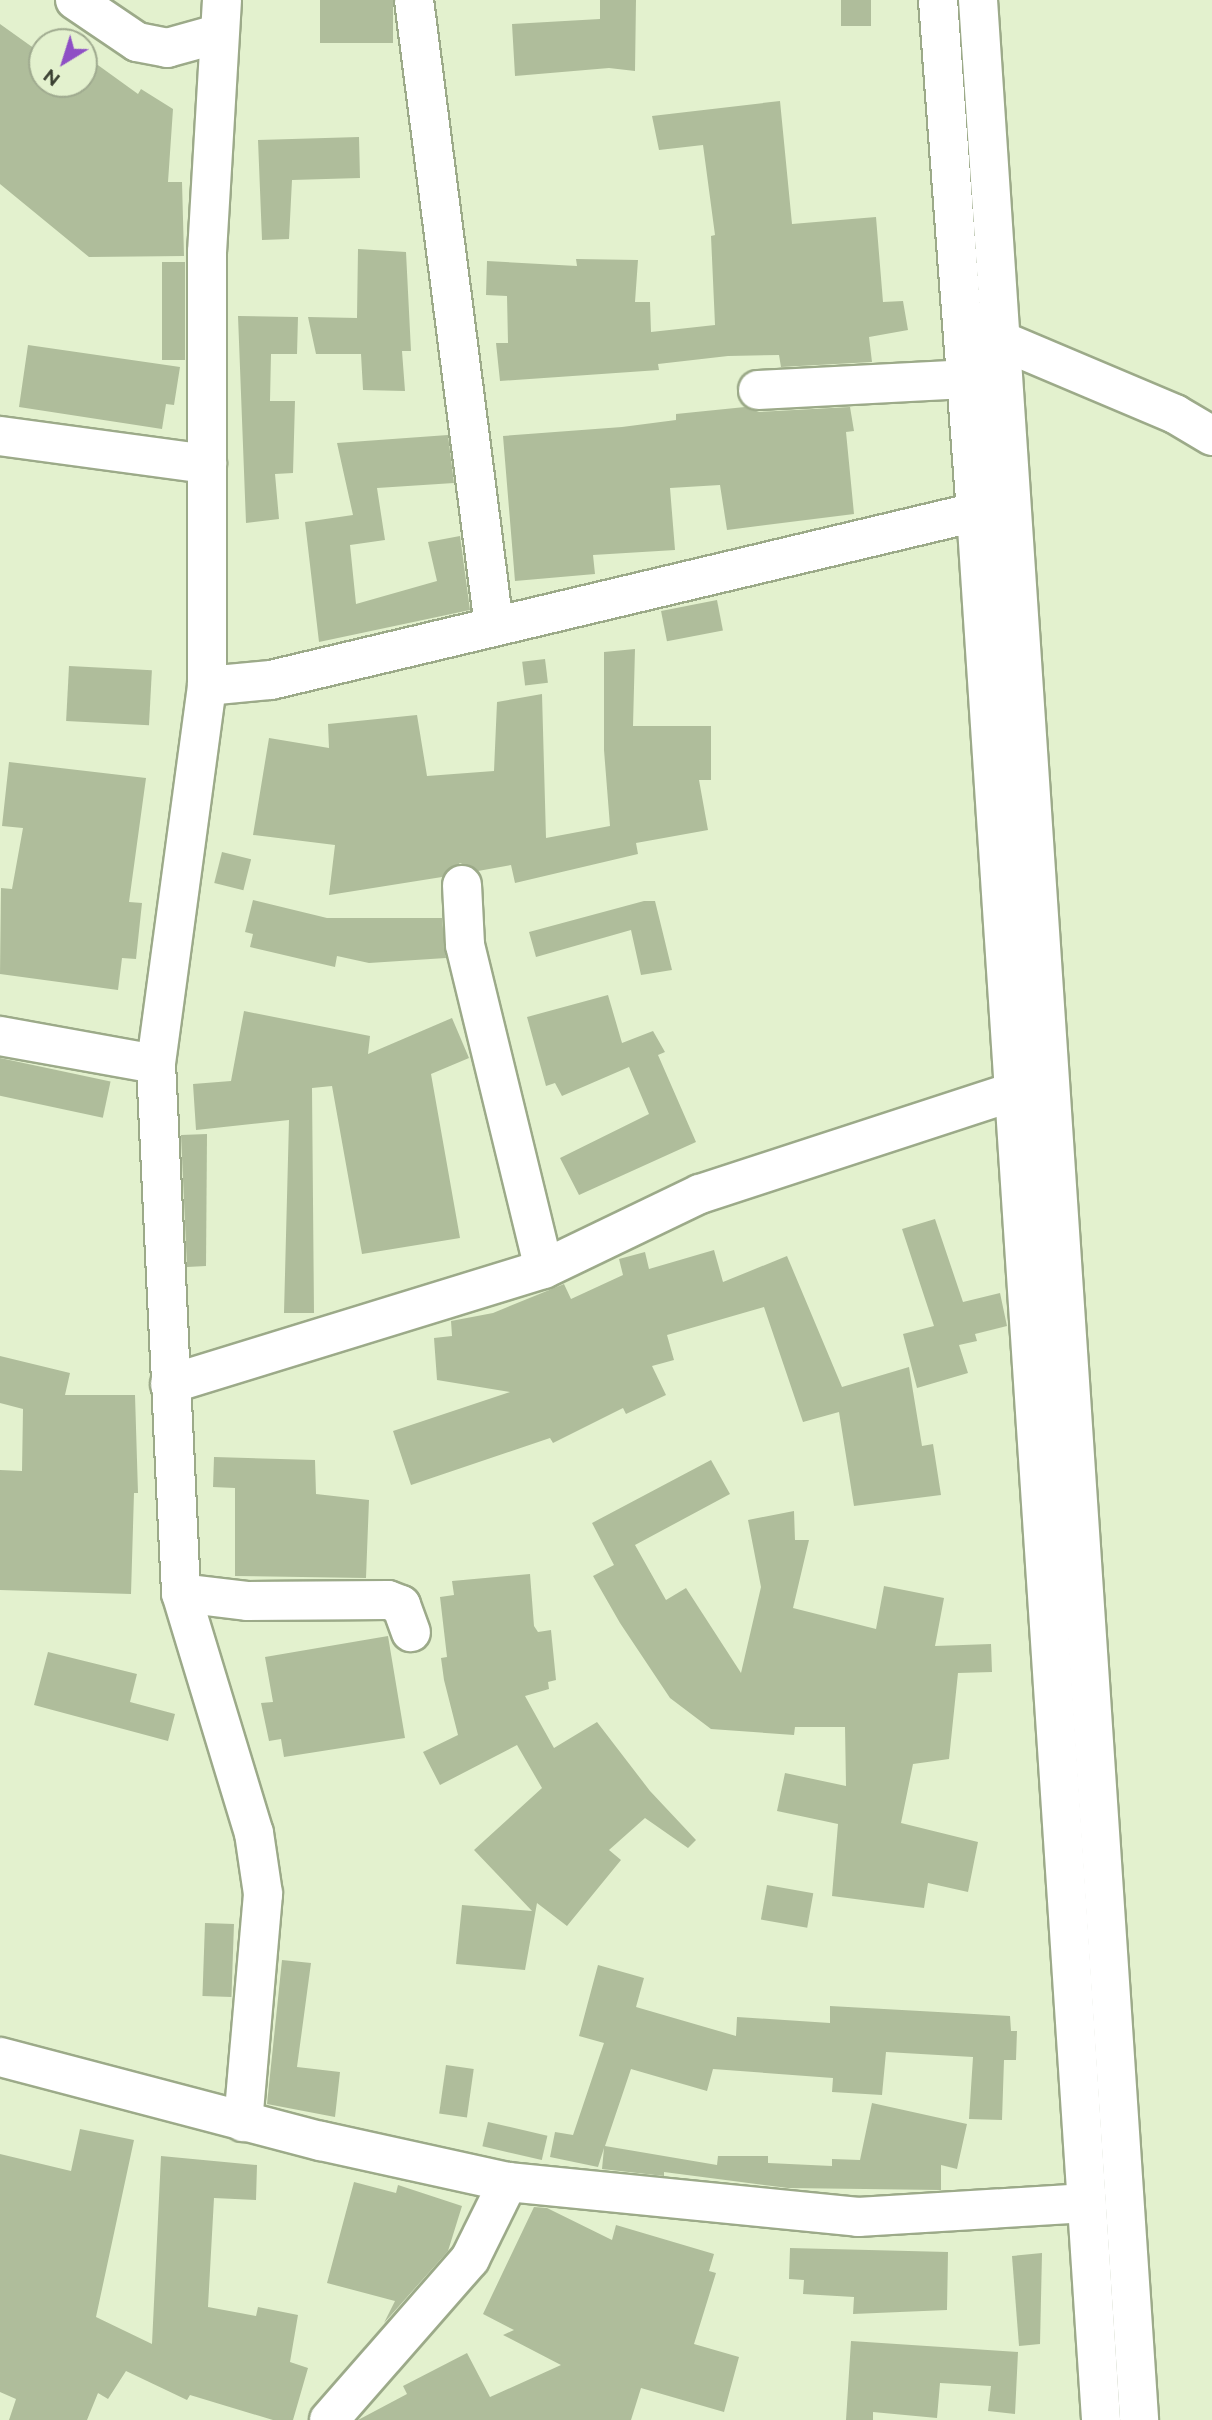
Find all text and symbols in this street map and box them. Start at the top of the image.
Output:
north arrow [28,28,98,98]
text: N [39,65,64,91]

